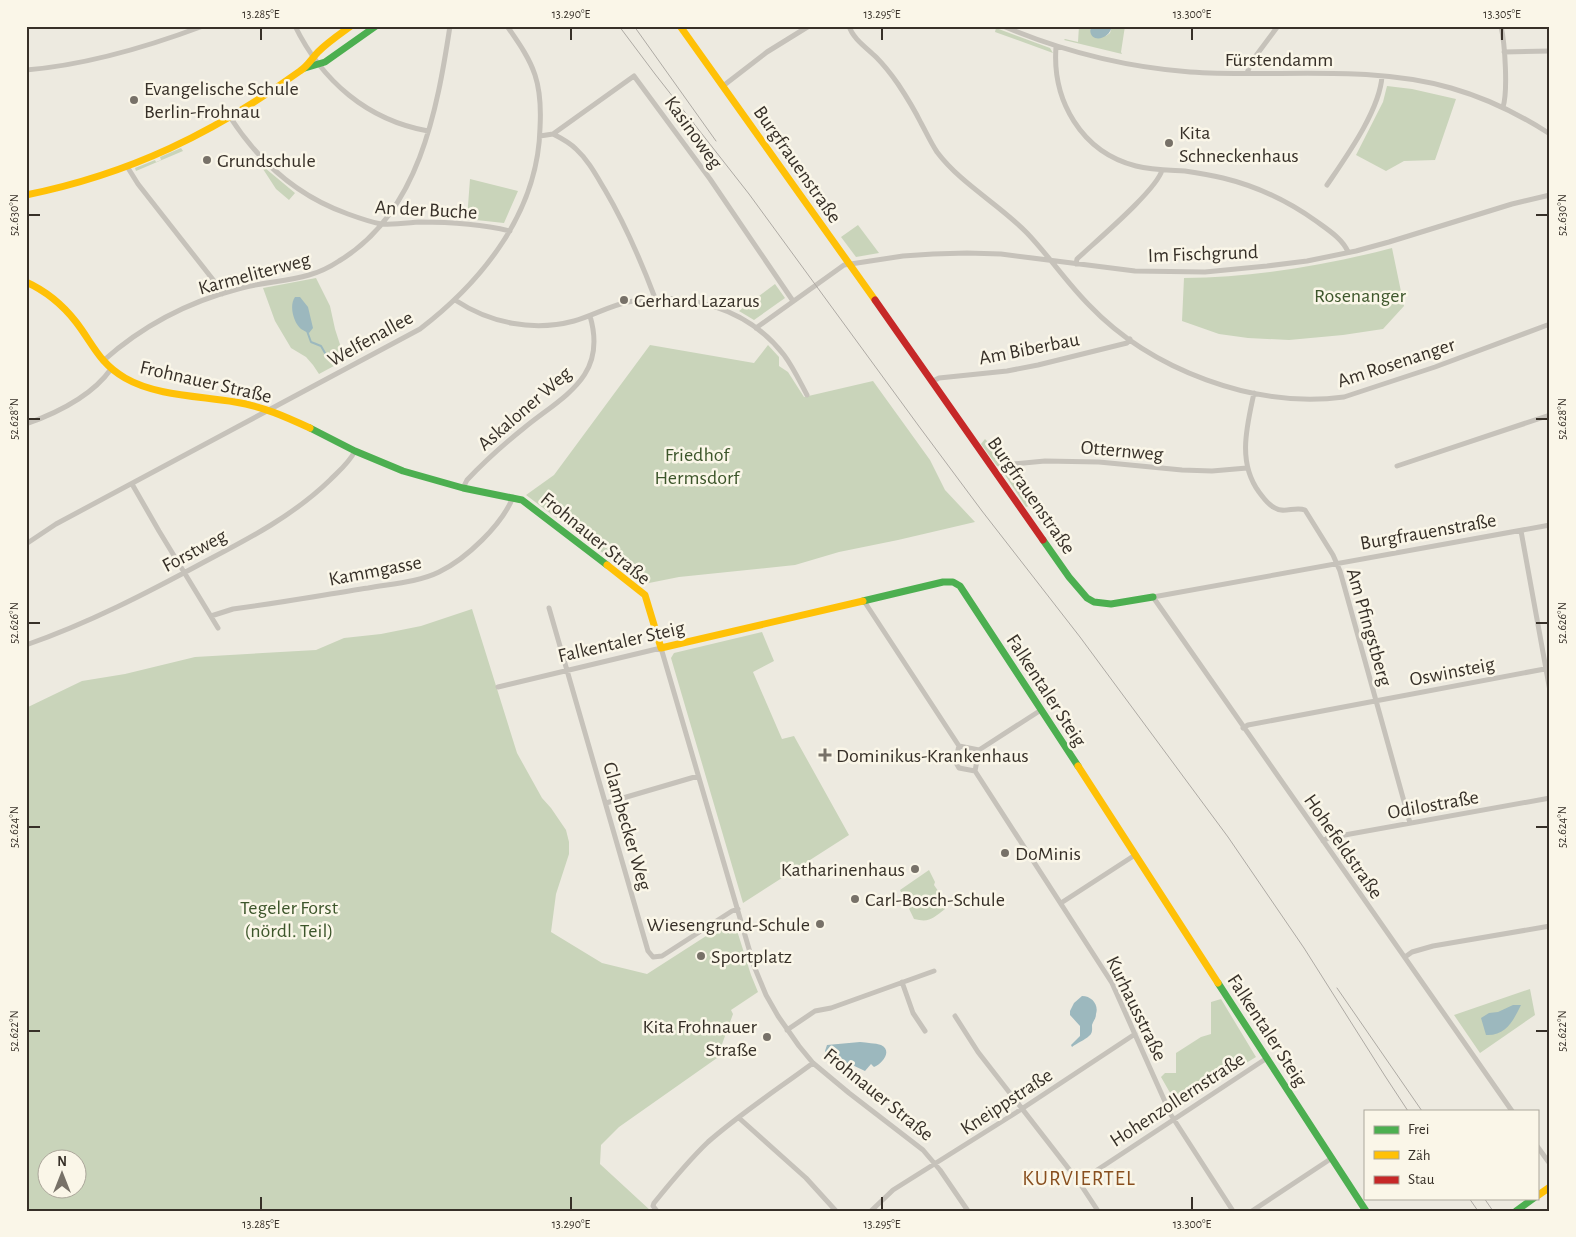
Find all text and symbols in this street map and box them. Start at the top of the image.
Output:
text: 13.285°E [242,8,280,20]
text: 13.290°E [552,8,590,20]
text: 13.295°E [863,8,901,20]
text: 13.300°E [1173,8,1212,20]
text: 13.305°E [1483,8,1521,20]
street label: Fürstendamm [1225,50,1333,70]
place label: Evangelische Schule Berlin-Frohnau [144,79,299,122]
street label: Kasinoweg [660,93,726,173]
marker: Evangelische Schule Berlin-Frohnau [128,94,140,106]
street label: Burgfrauenstraße [749,102,845,227]
place label: Kita Schneckenhaus [1179,123,1299,166]
marker: Kita Schneckenhaus [1163,137,1175,149]
place label: Grundschule [217,151,316,171]
marker: Grundschule [201,154,213,166]
text: 52.630°N [8,194,20,236]
text: 52.630°N [1556,194,1568,236]
street label: An der Buche [374,197,478,223]
street label: Im Fischgrund [1148,242,1259,266]
street label: Karmeliterweg [196,249,313,299]
park label: Rosenanger [1314,286,1406,306]
place label: Gerhard Lazarus [634,291,760,311]
marker: Gerhard Lazarus [618,294,630,306]
street label: Welfenallee [325,307,416,370]
street label: Am Biberbau [977,329,1081,369]
street label: Am Rosenanger [1335,334,1458,391]
street label: Frohnauer Straße [138,357,274,407]
street label: Askaloner Weg [474,363,575,455]
text: 52.628°N [8,398,20,440]
text: 52.628°N [1556,398,1568,440]
street label: Burgfrauenstraße [983,433,1079,558]
street label: Otternweg [1080,437,1164,465]
park label: Friedhof Hermsdorf [655,445,740,488]
street label: Frohnauer Straße [537,489,654,589]
street label: Burgfrauenstraße [1359,510,1498,554]
street label: Forstweg [159,526,230,576]
street label: Kammgasse [327,552,423,590]
street label: Am Pfingstberg [1343,566,1395,689]
text: 52.626°N [8,602,20,644]
text: 52.626°N [1556,602,1568,644]
street label: Falkentaler Steig [556,618,687,666]
street label: Falkentaler Steig [1003,631,1090,751]
street label: Oswinsteig [1408,654,1497,690]
place label: Dominikus-Krankenhaus [836,746,1029,766]
marker: Dominikus-Krankenhaus [818,748,832,762]
street label: Glambecker Weg [599,760,655,893]
street label: Odilostraße [1386,787,1480,823]
street label: Hohefeldstraße [1300,791,1387,902]
text: 52.624°N [8,806,20,848]
text: 52.624°N [1556,806,1568,848]
place label: DoMinis [1015,844,1081,864]
marker: DoMinis [999,847,1011,859]
place label: Katharinenhaus [781,860,905,880]
marker: Katharinenhaus [909,863,921,875]
place label: Carl-Bosch-Schule [865,890,1005,910]
marker: Carl-Bosch-Schule [849,893,861,905]
park label: Tegeler Forst (nördl. Teil) [240,898,339,941]
place label: Wiesengrund-Schule [647,915,810,935]
marker: Wiesengrund-Schule [814,918,826,930]
place label: Sportplatz [711,947,792,967]
marker: Sportplatz [695,950,707,962]
street label: Kurhausstraße [1102,953,1170,1064]
street label: Falkentaler Steig [1224,971,1311,1091]
text: 52.622°N [8,1010,20,1052]
text: 52.622°N [1556,1010,1568,1052]
place label: Kita Frohnauer Straße [642,1017,758,1060]
marker: Kita Frohnauer Straße [761,1031,773,1043]
street label: Frohnauer Straße [820,1045,937,1145]
street label: Hohenzollernstraße [1107,1049,1249,1151]
street label: Kneippstraße [957,1065,1056,1139]
legend [1364,1110,1538,1200]
text: Frei [1408,1122,1429,1137]
text: Zäh [1408,1148,1431,1163]
north arrow [38,1150,88,1200]
text: N [57,1155,67,1169]
district label: KURVIERTEL [1022,1168,1136,1189]
text: Stau [1408,1172,1435,1187]
text: 13.285°E [242,1218,280,1230]
text: 13.290°E [552,1218,590,1230]
text: 13.295°E [863,1218,901,1230]
text: 13.300°E [1173,1218,1212,1230]

